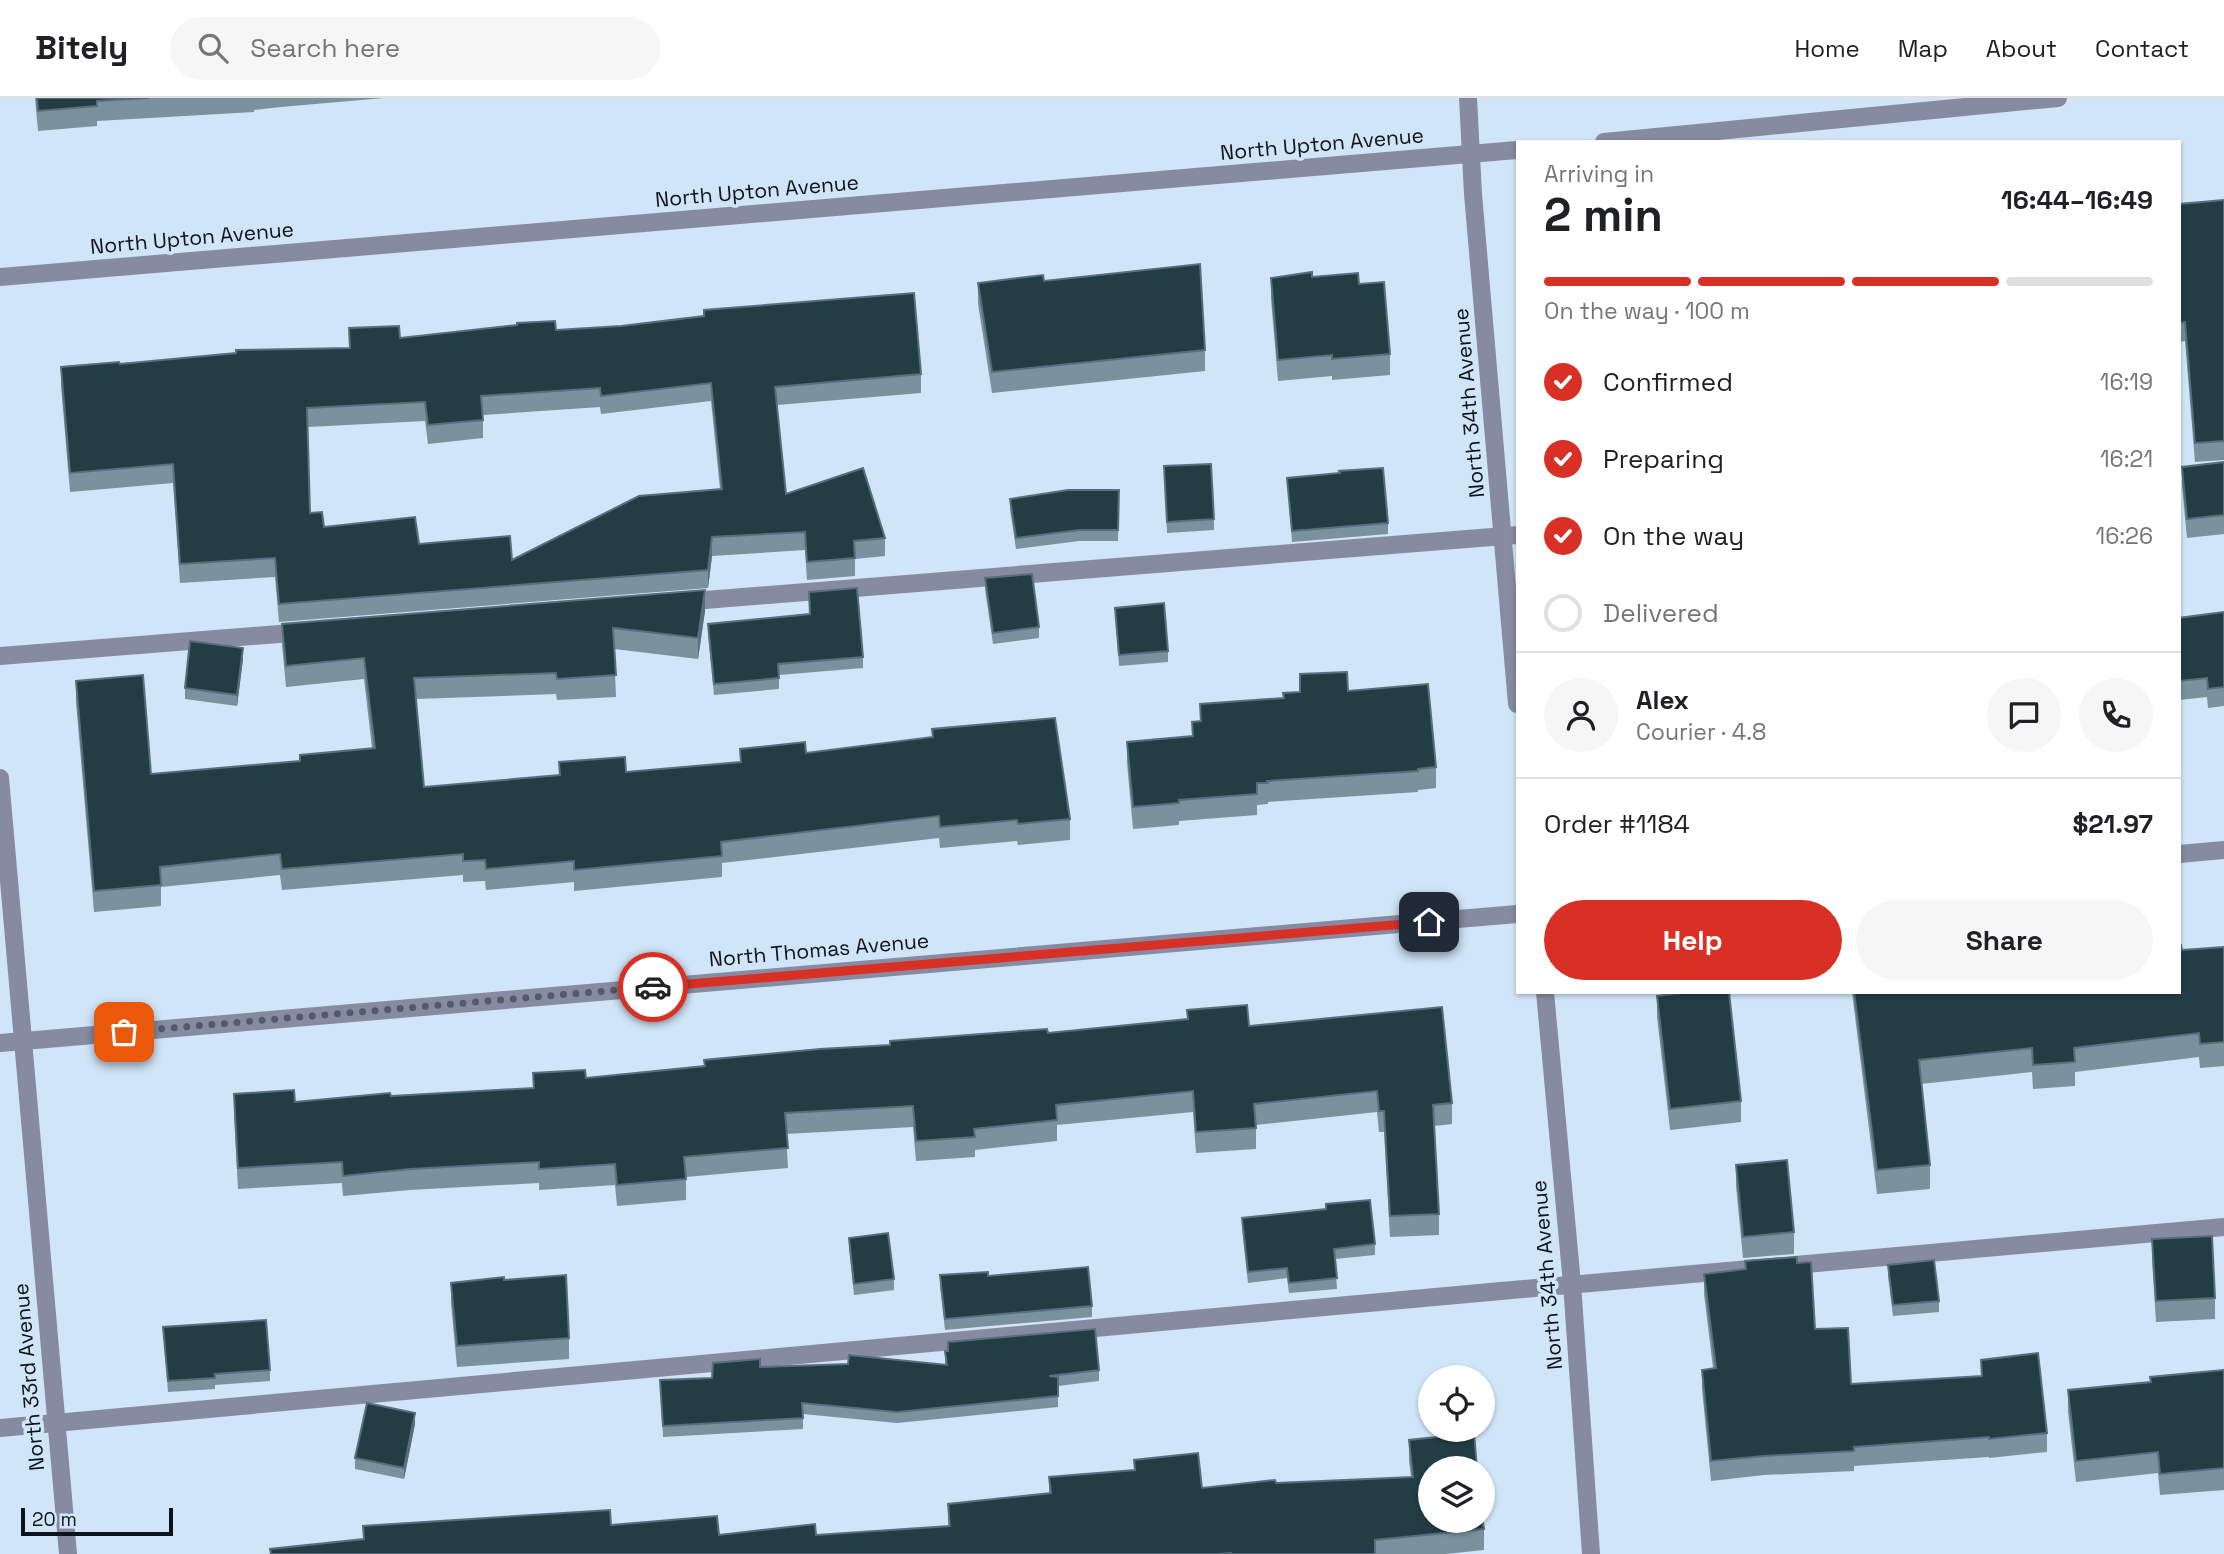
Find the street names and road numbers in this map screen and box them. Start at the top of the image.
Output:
street label: North Upton Avenue [1219,121,1425,166]
street label: North Upton Avenue [654,168,860,213]
street label: North Upton Avenue [89,215,295,260]
street label: North 34th Avenue [1447,307,1490,499]
street label: North Thomas Avenue [708,926,930,973]
street label: North 34th Avenue [1525,1179,1568,1371]
street label: North 33rd Avenue [7,1282,50,1472]

